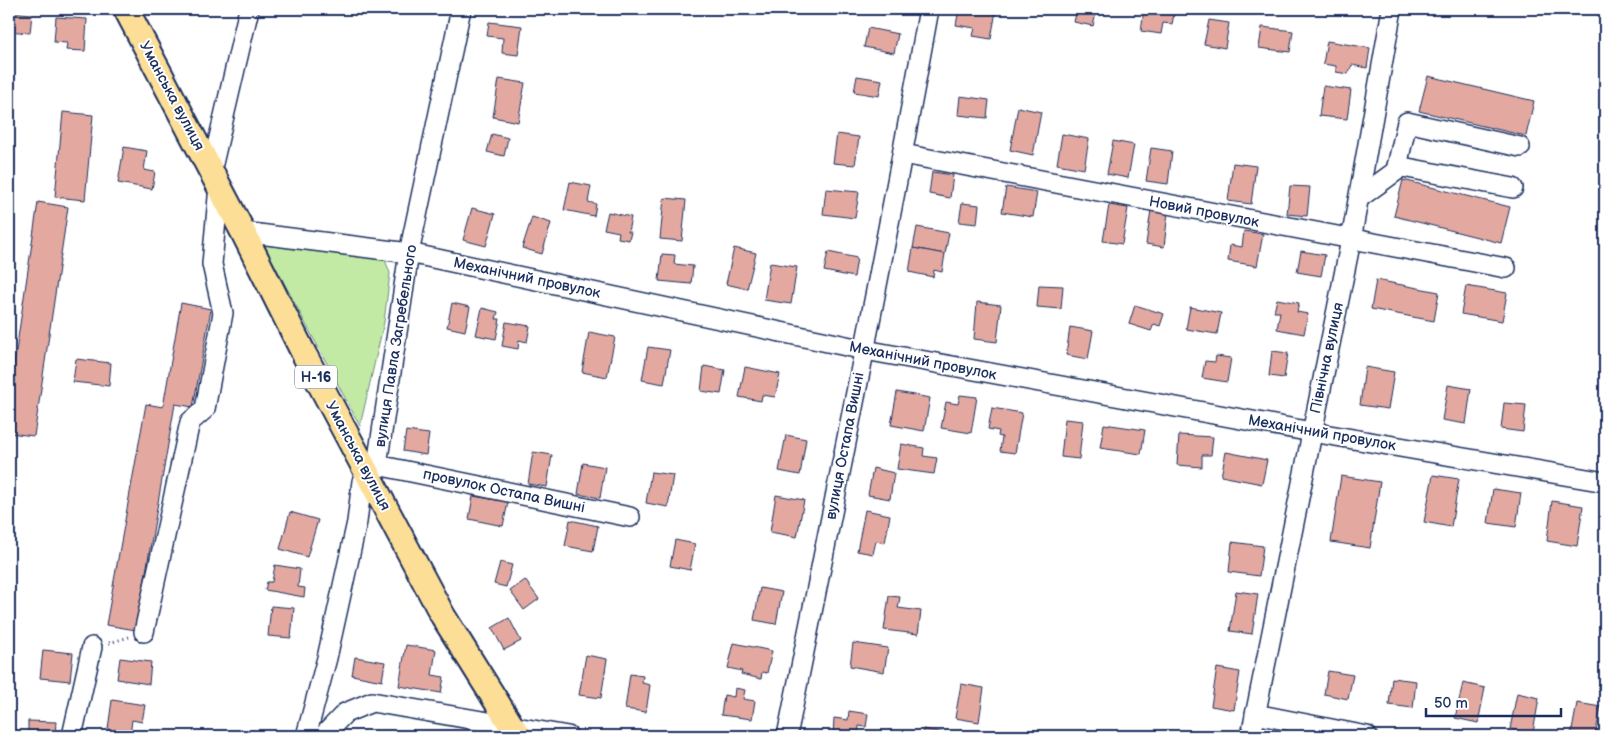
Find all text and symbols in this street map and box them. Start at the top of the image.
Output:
street label: Уманська вулиця [135,38,209,154]
street label: Новий провулок [1147,192,1261,232]
street label: вулиця Павла Загребельного [371,243,421,449]
street label: Механічний провулок [452,253,602,303]
street label: Північна вулиця [1306,301,1348,415]
street label: Механічний провулок [848,337,998,385]
road number: Н-16 [295,366,337,388]
street label: вулиця Остапа Вишні [821,371,869,521]
street label: Уманська вулиця [321,398,395,514]
street label: Механічний провулок [1247,411,1397,455]
street label: провулок Остапа Вишні [421,465,587,517]
scale bar [1426,685,1562,717]
text: 50 m [1434,694,1468,713]

